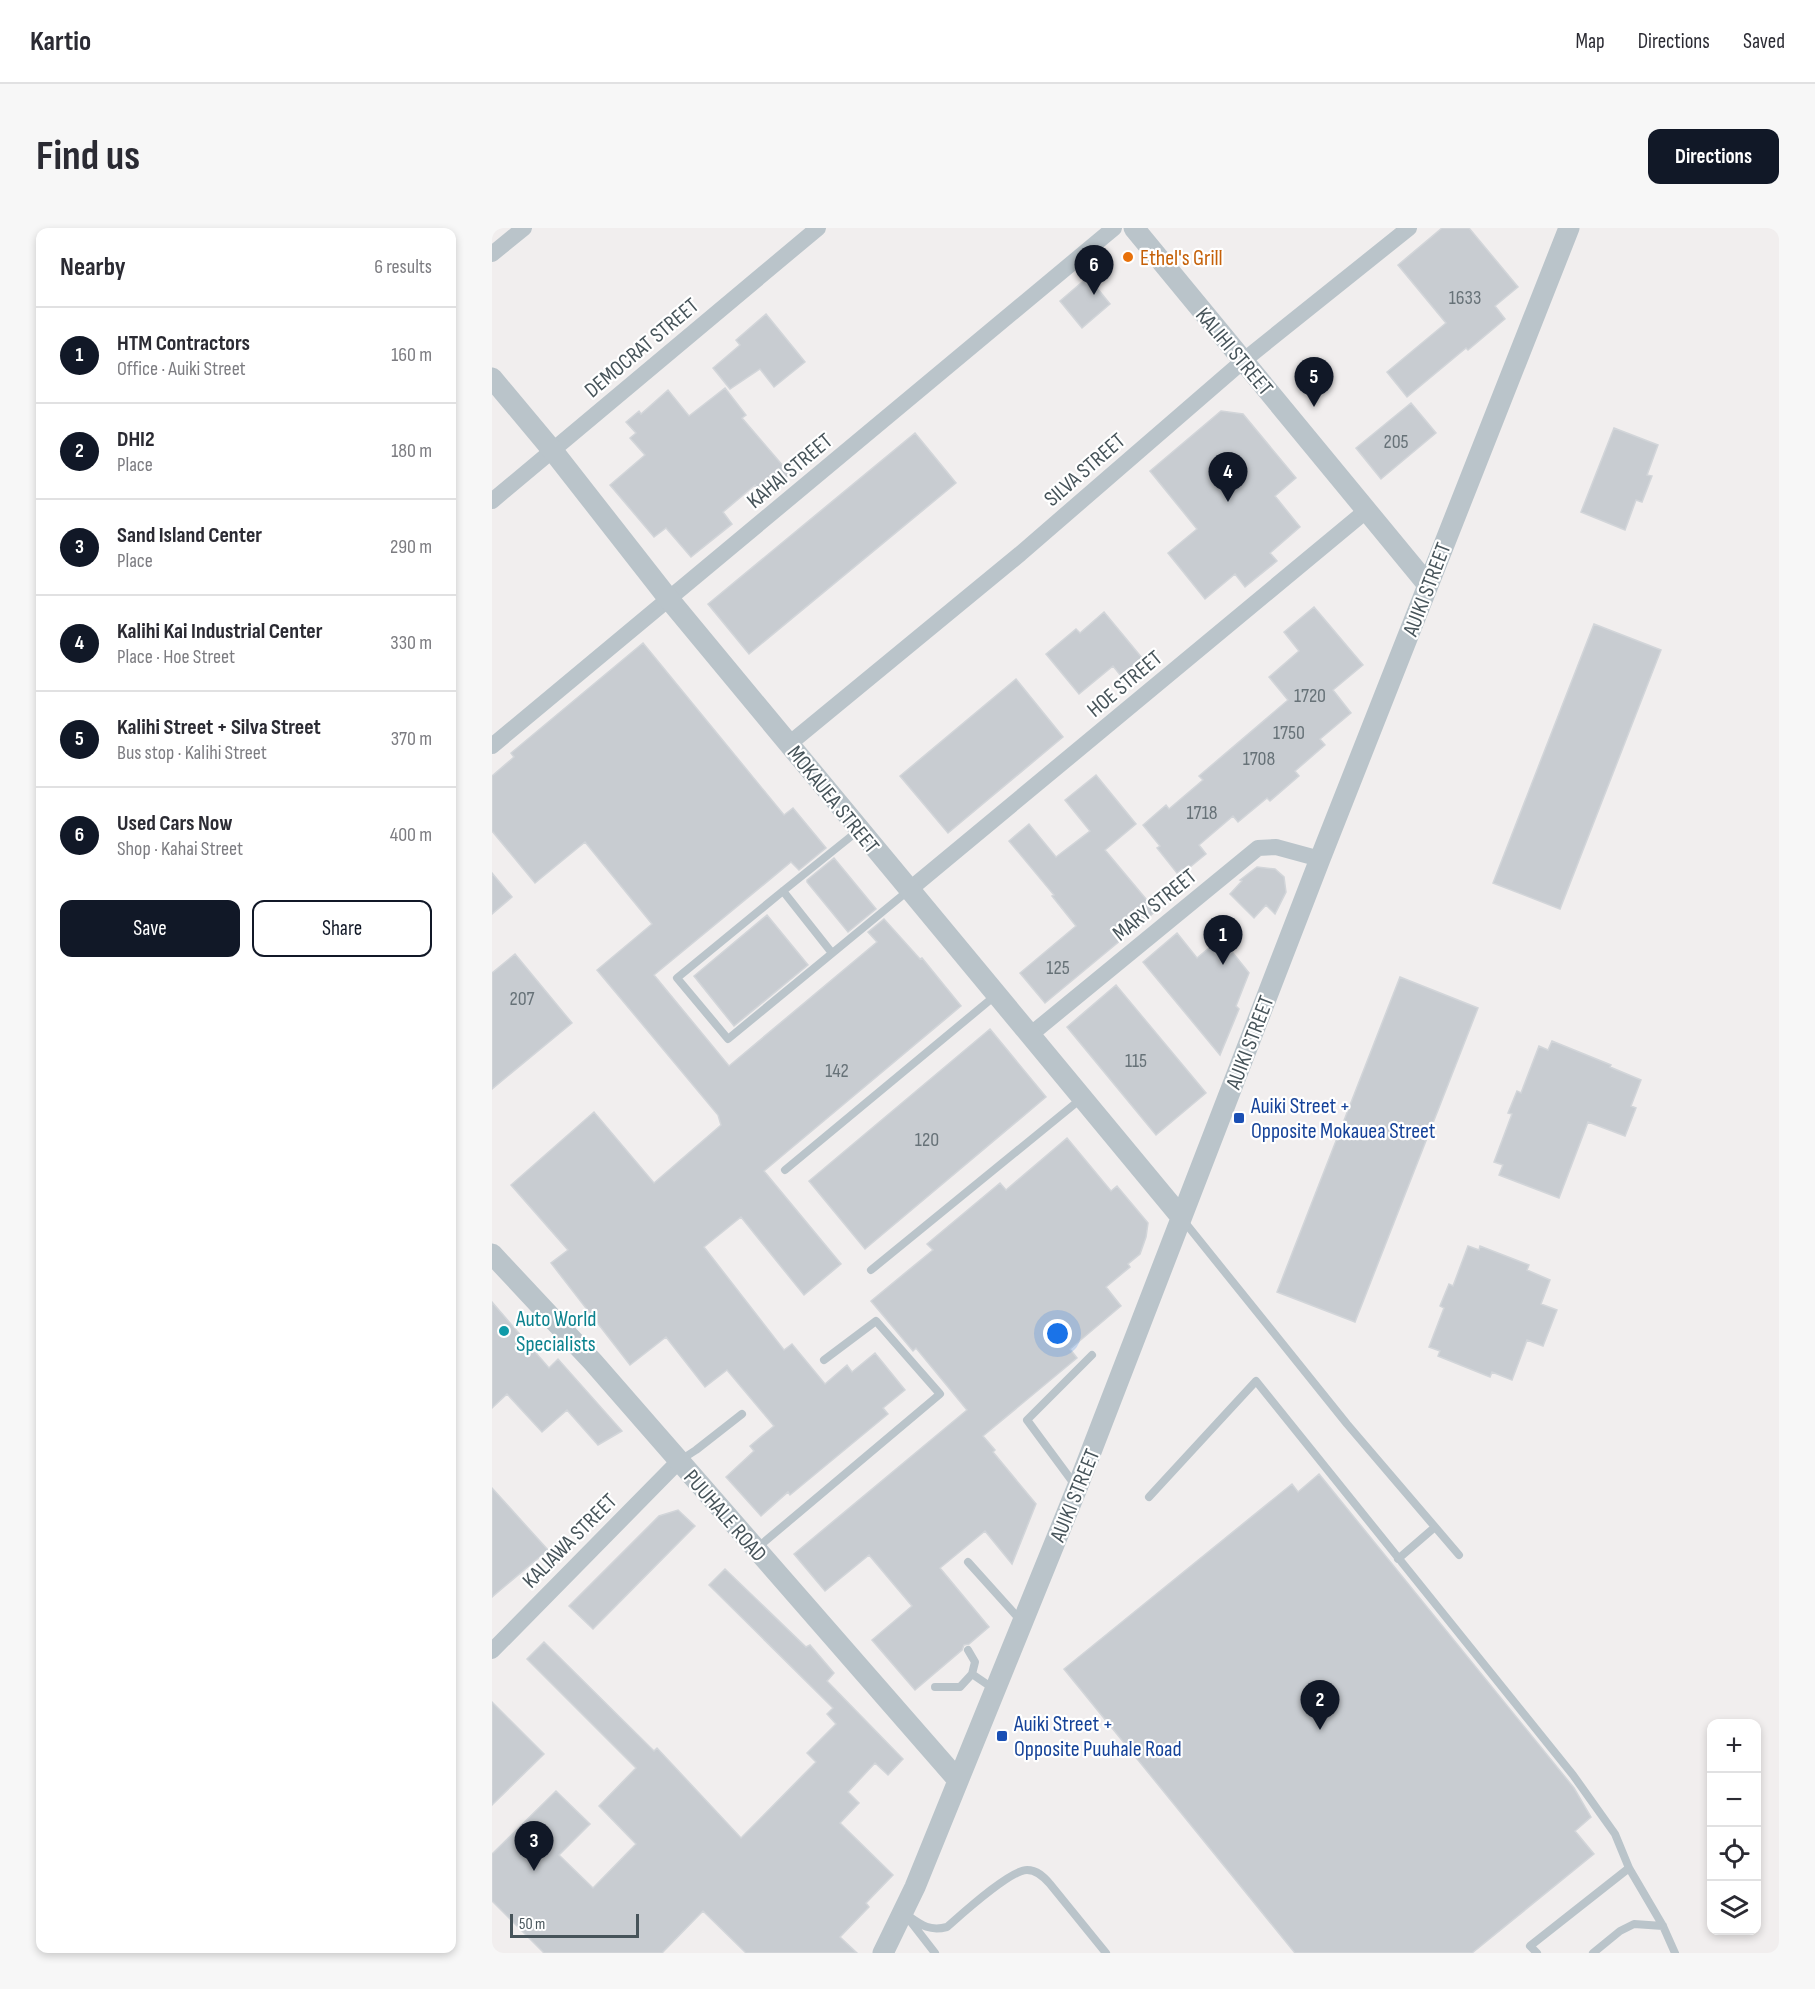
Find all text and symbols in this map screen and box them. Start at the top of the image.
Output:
text: Kartio [30,25,91,58]
text: Map [1575,29,1605,54]
text: Directions [1638,29,1710,54]
text: Saved [1743,29,1785,54]
button: Directions [1648,129,1779,184]
text: Find us [36,131,140,182]
pin: 6 [1074,245,1114,295]
place label: Ethel's Grill [1140,245,1223,272]
marker: Ethel's Grill [1121,250,1135,264]
text: Nearby [60,252,126,283]
text: 6 results [374,255,432,279]
house number: 1633 [1449,286,1481,310]
street label: DEMOCRAT STREET [579,293,705,404]
street label: KALIHI STREET [1189,302,1278,402]
text: HTM Contractors [117,330,250,357]
text: 1 [76,343,83,367]
text: 160 m [391,343,432,367]
text: Office · Auiki Street [117,357,246,381]
pin: 5 [1294,358,1334,407]
text: DHI2 [117,426,155,453]
street label: KAHAI STREET [742,428,838,515]
street label: SILVA STREET [1039,428,1131,513]
house number: 205 [1383,430,1409,454]
text: 2 [75,439,84,463]
text: 180 m [391,439,432,463]
pin: 4 [1208,452,1248,502]
text: Place [117,453,153,477]
text: Sand Island Center [117,522,262,549]
text: 3 [75,535,84,559]
text: 290 m [390,535,432,559]
street label: AUIKI STREET [1397,539,1458,641]
text: Place [117,549,153,573]
text: Kalihi Kai Industrial Center [117,618,323,645]
text: 4 [75,631,84,655]
text: 330 m [390,631,432,655]
text: Place · Hoe Street [117,645,235,669]
street label: HOE STREET [1082,645,1168,723]
house number: 1720 [1294,684,1326,708]
text: Kalihi Street + Silva Street [117,714,321,741]
house number: 1750 [1273,721,1305,745]
text: 5 [75,727,84,751]
text: 370 m [391,727,432,751]
street label: MOKAUEA STREET [781,740,885,860]
text: Bus stop · Kalihi Street [117,741,267,765]
house number: 1708 [1243,747,1275,771]
house number: 1718 [1187,801,1217,825]
text: Used Cars Now [117,810,232,837]
text: 6 [75,823,84,847]
text: 400 m [390,823,432,847]
text: Shop · Kahai Street [117,837,243,861]
street label: MARY STREET [1107,863,1203,947]
button: Save [60,900,240,957]
button: Share [252,900,432,957]
pin: 1 [1204,916,1242,965]
house number: 125 [1046,956,1070,980]
house number: 207 [509,987,535,1011]
street label: AUIKI STREET [1220,992,1281,1094]
house number: 115 [1125,1049,1147,1073]
house number: 142 [825,1059,849,1083]
place label: Auiki Street + Opposite Mokauea Street [1250,1093,1436,1145]
marker: Auiki Street + Opposite Mokauea Street [1232,1111,1246,1125]
house number: 120 [915,1128,939,1152]
place label: Auto World Specialists [515,1306,596,1358]
your location [1043,1319,1072,1348]
marker: Auto World Specialists [497,1324,511,1338]
street label: AUIKI STREET [1044,1445,1106,1547]
street label: PUUHALE ROAD [677,1464,772,1568]
street label: KALIAWA STREET [517,1488,623,1594]
pin: 2 [1300,1680,1340,1730]
place label: Auiki Street + Opposite Puuhale Road [1013,1711,1182,1763]
map controls [1707,1719,1761,1935]
button: + [1707,1719,1761,1773]
marker: Auiki Street + Opposite Puuhale Road [995,1729,1009,1743]
button: − [1707,1773,1761,1827]
pin: 3 [514,1822,554,1871]
button: locate [1707,1827,1761,1881]
button: layers [1707,1881,1761,1935]
scale bar [510,1911,639,1938]
text: 50 m [519,1915,545,1934]

